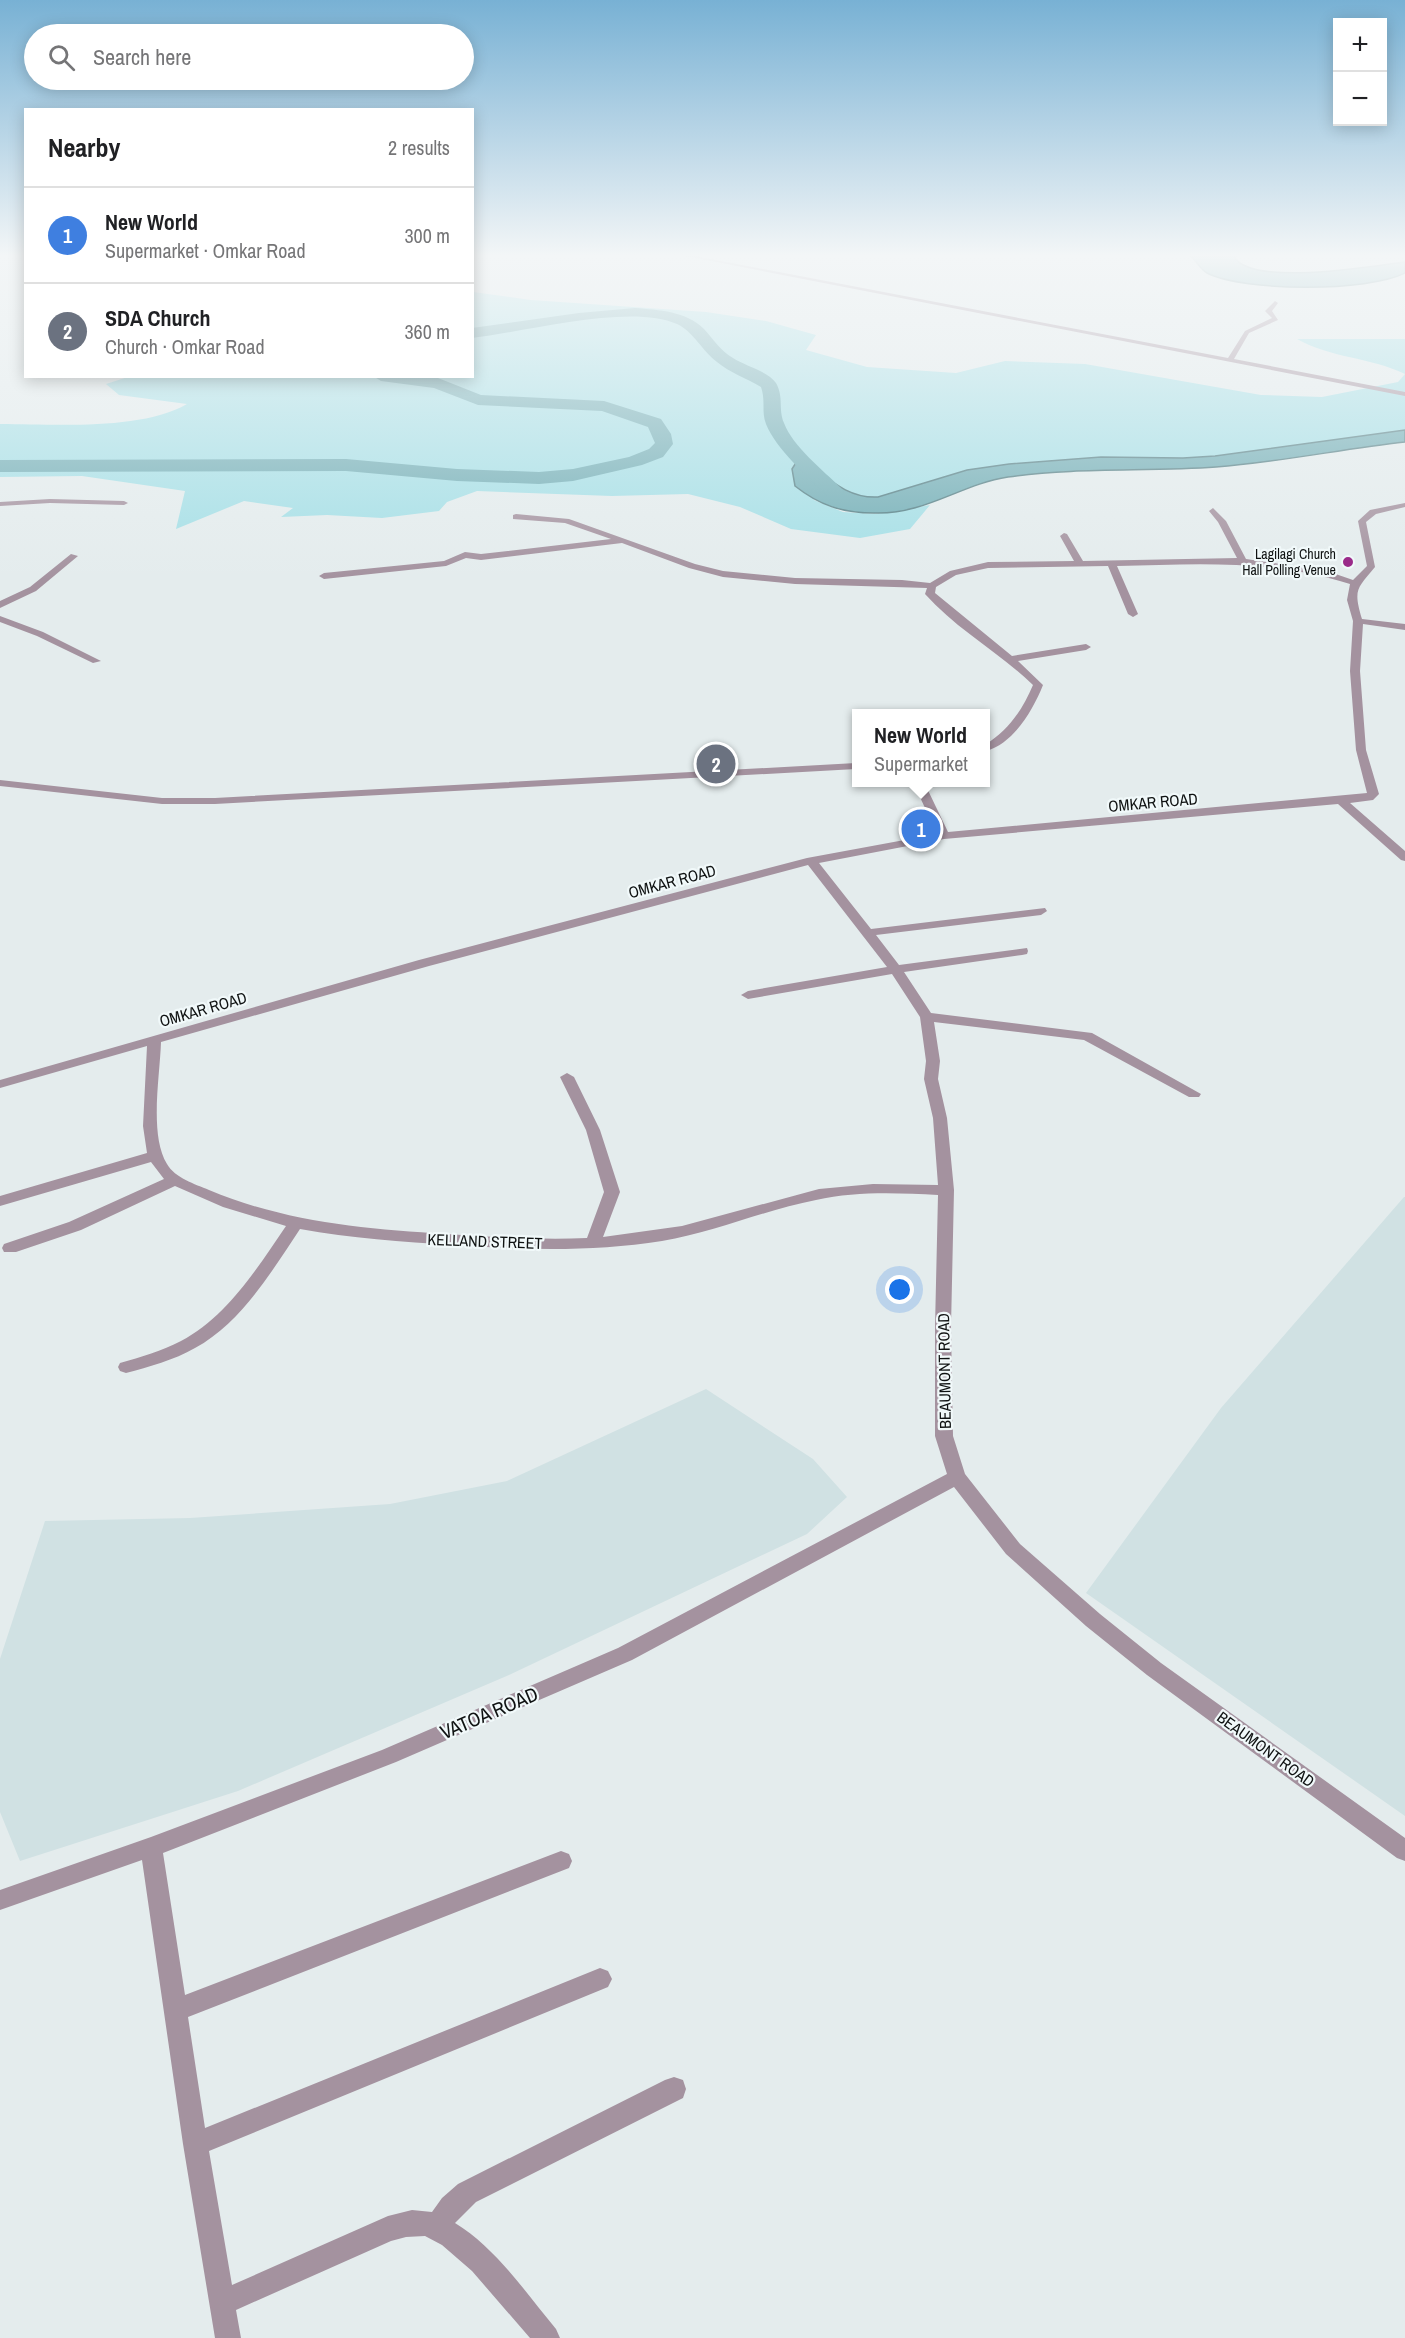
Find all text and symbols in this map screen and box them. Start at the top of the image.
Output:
map controls [1333,18,1387,126]
button: + [1333,18,1387,72]
search box [24,24,474,90]
icon: search [45,41,78,74]
text: Search here [93,42,191,72]
button: − [1333,72,1387,126]
text: Nearby [48,130,120,165]
text: 2 results [388,134,450,161]
text: New World [105,207,198,237]
text: 1 [63,222,72,249]
text: 300 m [404,222,450,249]
text: Supermarket · Omkar Road [105,237,306,264]
text: SDA Church [105,303,211,333]
text: 2 [63,318,72,345]
text: 360 m [404,318,450,345]
text: Church · Omkar Road [105,333,265,360]
place label: Lagilagi Church Hall Polling Venue [1242,545,1336,579]
marker: Lagilagi Church Hall Polling Venue [1341,555,1355,569]
popup [852,709,990,787]
text: New World [874,720,967,750]
pin: 2 [696,742,736,786]
text: Supermarket [874,750,968,777]
street label: OMKAR ROAD [1107,787,1199,817]
pin: 1 [902,806,940,852]
street label: OMKAR ROAD [626,859,718,903]
street label: OMKAR ROAD [157,986,249,1032]
street label: KELLAND STREET [427,1228,543,1254]
your location [885,1275,914,1304]
street label: BEAUMONT ROAD [932,1313,956,1429]
street label: VATOA ROAD [436,1680,542,1745]
street label: BEAUMONT ROAD [1213,1706,1319,1792]

